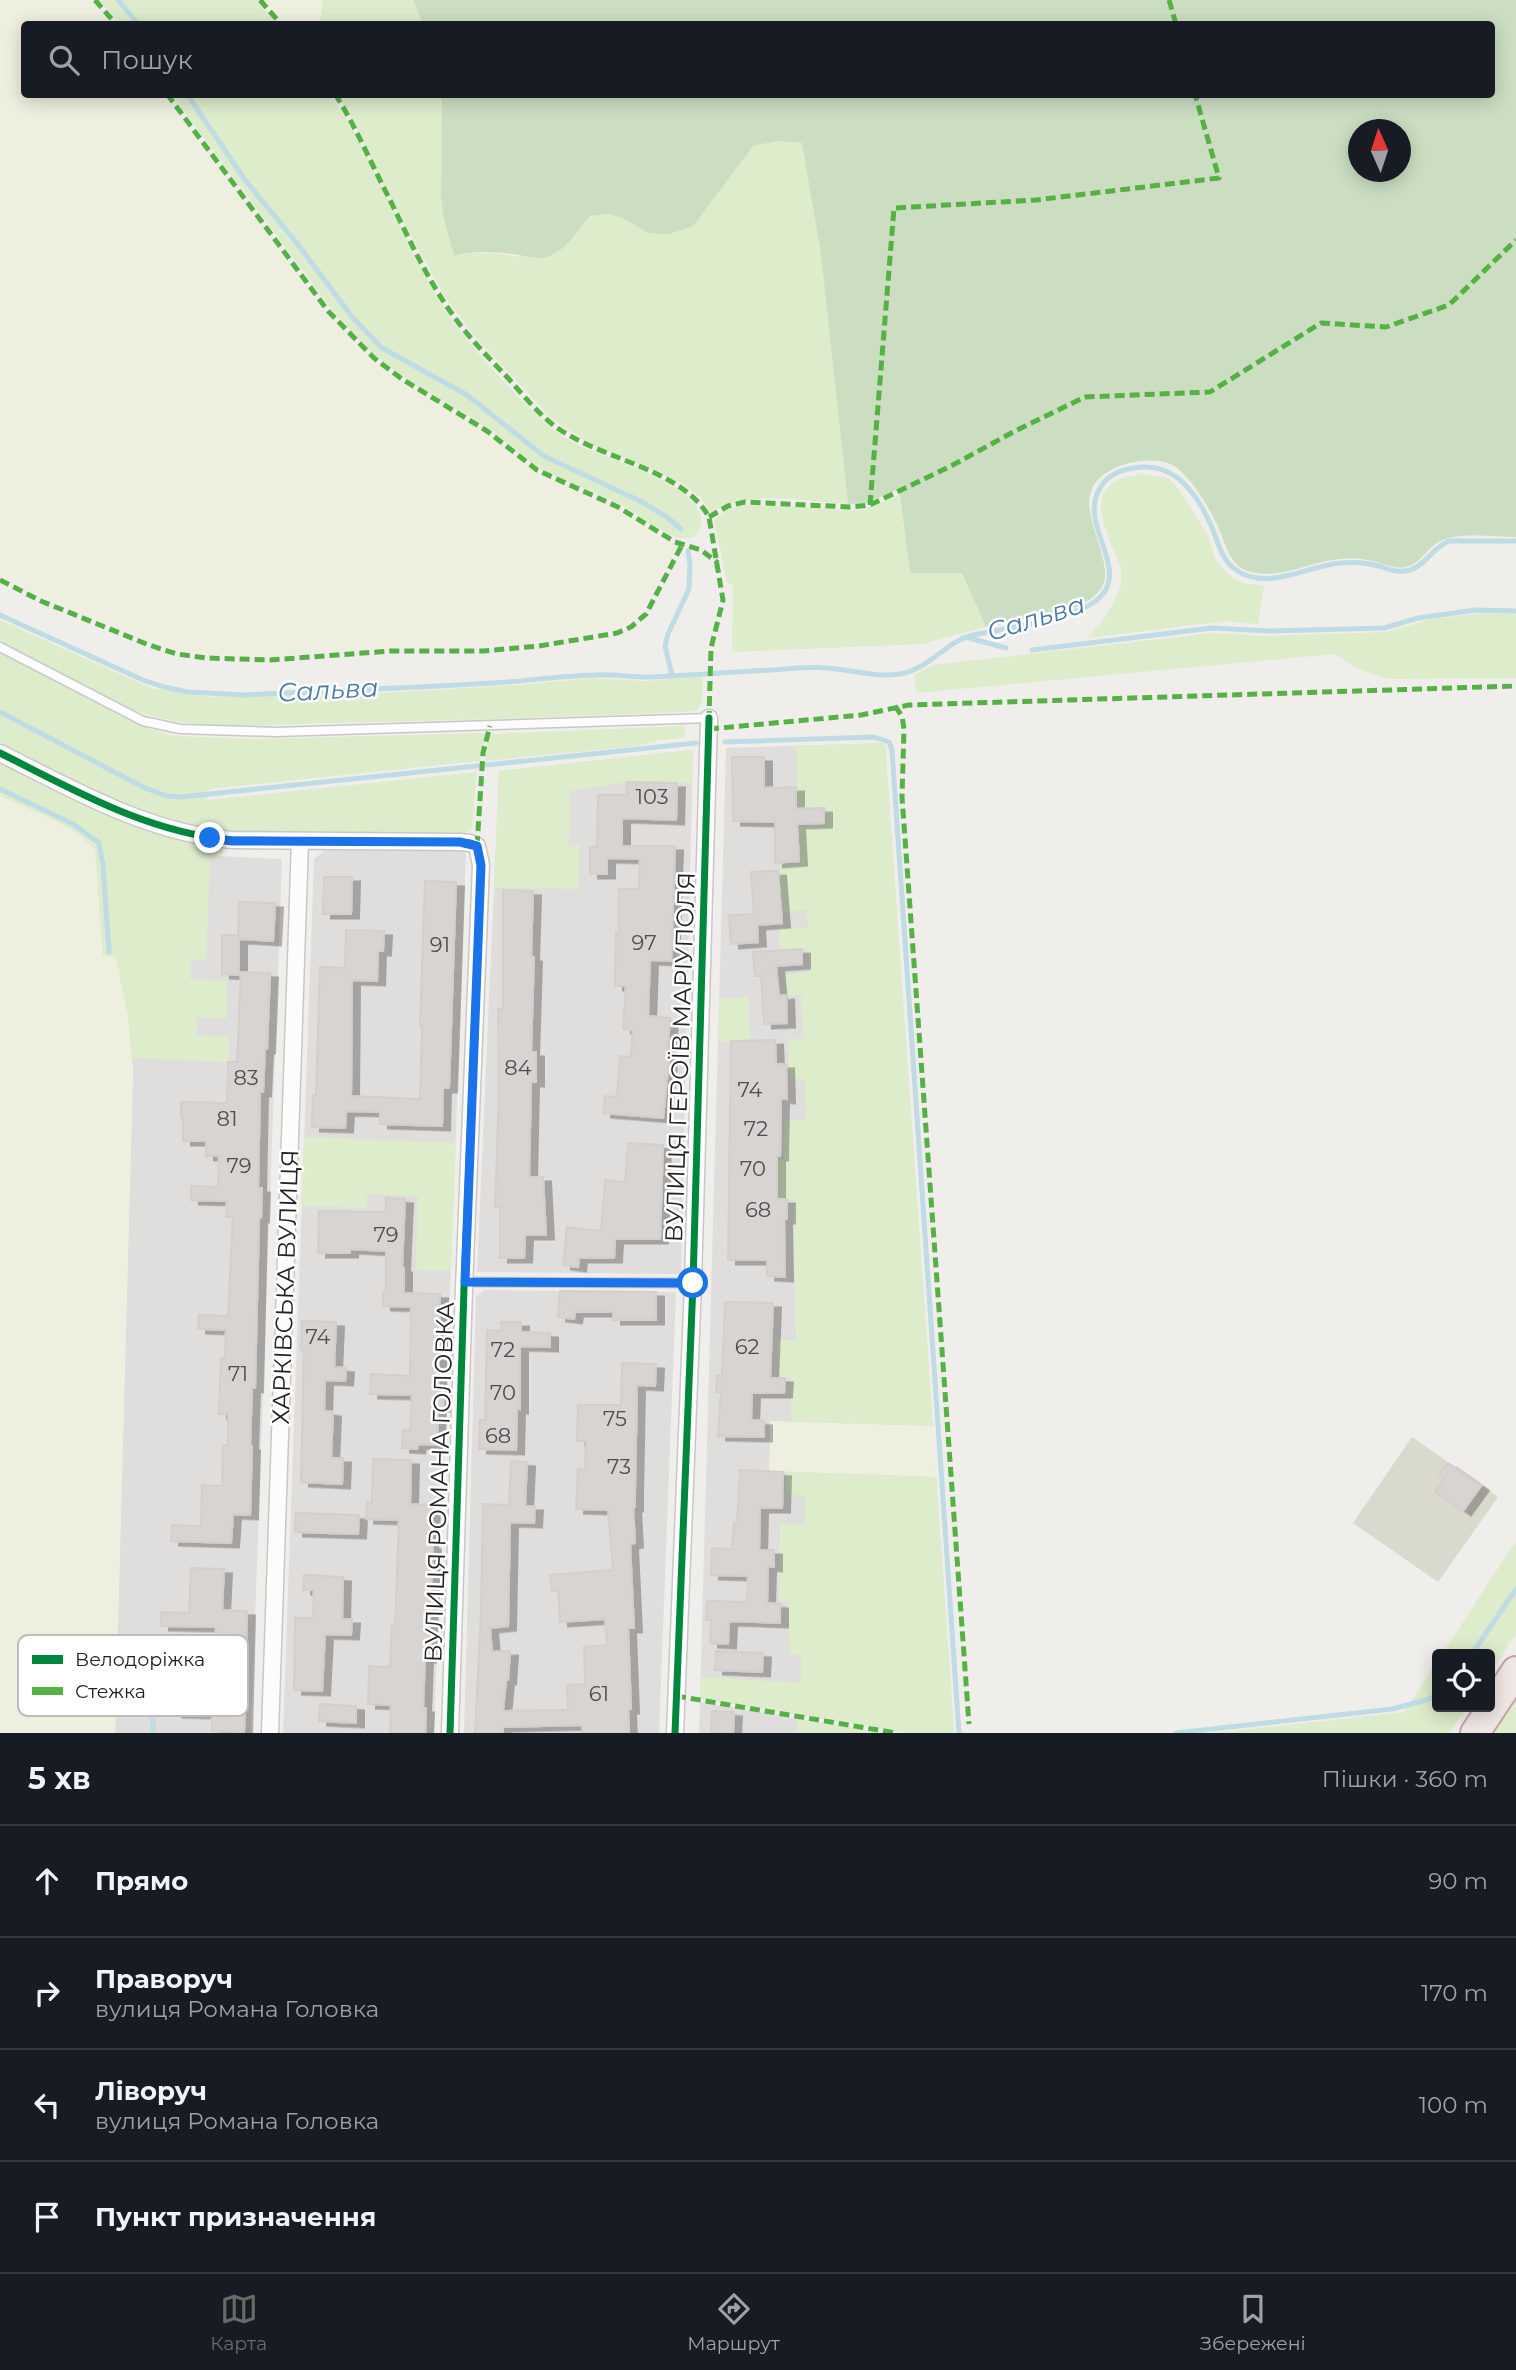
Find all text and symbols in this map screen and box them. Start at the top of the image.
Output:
search box [21,21,1495,98]
icon: search [45,41,83,79]
text: Пошук [101,44,193,76]
north arrow [1348,119,1411,182]
water label: Сальва [983,588,1089,648]
water label: Сальва [277,671,379,709]
house number: 103 [635,784,669,809]
route end [194,822,225,853]
street label: ВУЛИЦЯ ГЕРОЇВ МАРІУПОЛЯ [659,871,701,1243]
house number: 97 [632,930,657,955]
house number: 91 [430,932,450,957]
house number: 84 [504,1055,532,1080]
house number: 83 [233,1065,259,1090]
house number: 74 [738,1077,763,1102]
house number: 81 [217,1106,237,1131]
house number: 72 [744,1116,768,1141]
street label: ХАРКІВСЬКА ВУЛИЦЯ [266,1149,304,1425]
house number: 79 [226,1153,252,1178]
house number: 70 [740,1156,766,1181]
house number: 68 [745,1197,771,1222]
house number: 79 [373,1222,399,1247]
route start [677,1267,708,1298]
street label: ВУЛИЦЯ РОМАНА ГОЛОВКА [418,1301,460,1663]
house number: 74 [306,1324,331,1349]
house number: 62 [735,1334,759,1359]
house number: 72 [491,1337,515,1362]
house number: 71 [228,1361,248,1386]
house number: 70 [490,1380,516,1405]
house number: 75 [603,1406,627,1431]
house number: 68 [485,1423,511,1448]
house number: 73 [607,1454,631,1479]
legend [18,1635,248,1716]
text: Велодоріжка [75,1648,205,1671]
map controls [1432,1649,1495,1712]
button: locate [1432,1649,1495,1712]
text: Стежка [75,1680,146,1703]
house number: 61 [589,1681,609,1706]
text: 5 хв [28,1760,91,1797]
text: Пішки · 360 m [1322,1765,1488,1793]
icon: ahead [28,1862,66,1900]
text: Прямо [95,1865,188,1897]
text: 90 m [1428,1867,1488,1895]
text: Праворуч [95,1963,233,1995]
icon: right [28,1974,66,2012]
text: 170 m [1421,1979,1488,2007]
text: вулиця Романа Головка [95,1995,379,2023]
text: Ліворуч [95,2075,207,2107]
icon: left [28,2086,66,2124]
text: 100 m [1419,2091,1488,2119]
text: вулиця Романа Головка [95,2107,379,2135]
icon: arrive [28,2198,66,2236]
text: Пункт призначення [95,2201,376,2233]
tab: Карта [210,2290,267,2355]
tab: Маршрут [687,2290,780,2355]
tab: Збережені [1200,2290,1306,2355]

